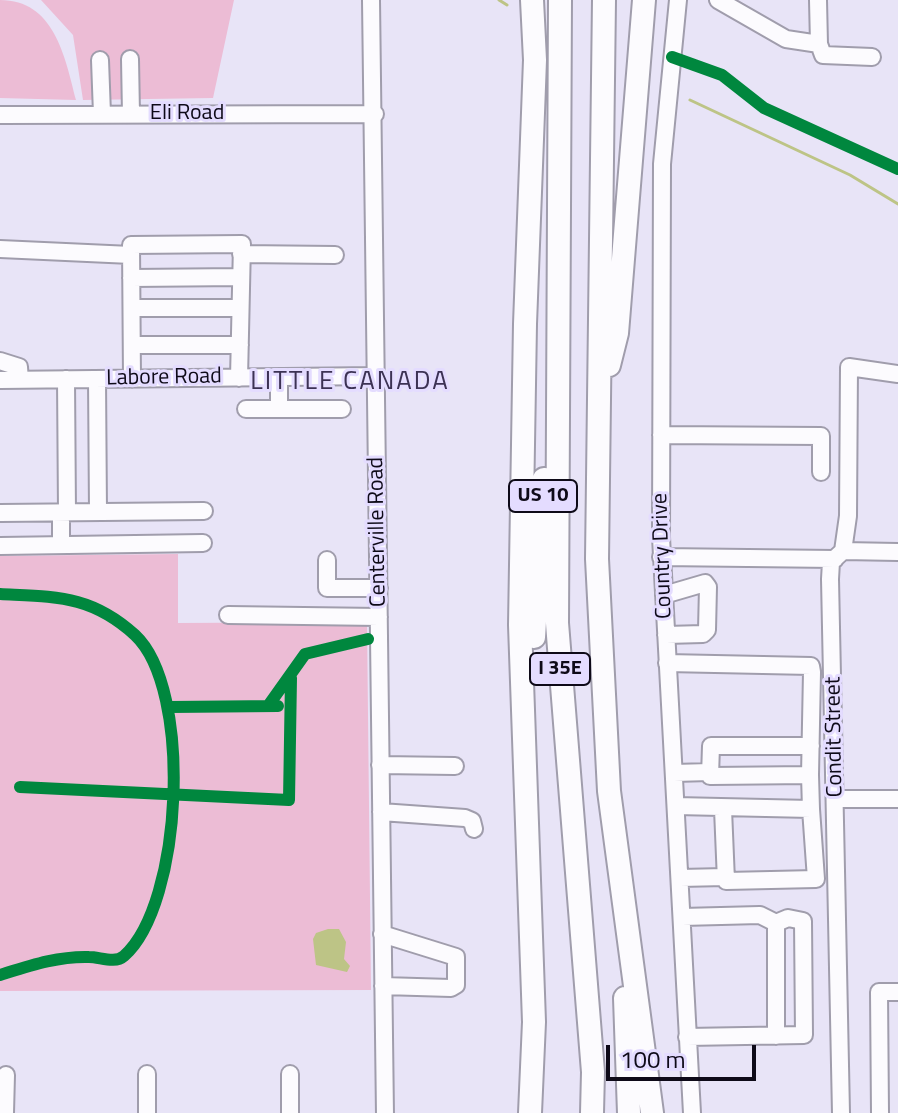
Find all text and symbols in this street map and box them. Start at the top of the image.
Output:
street label: Eli Road [150,101,224,127]
street label: Labore Road [106,364,222,392]
district label: LITTLE CANADA [250,367,450,399]
street label: Centerville Road [363,457,393,607]
road number: US 10 [509,480,577,512]
street label: Country Drive [648,493,678,619]
road number: I 35E [530,653,590,685]
street label: Condit Street [821,676,849,798]
scale bar [610,1029,760,1079]
text: 100 m [620,1041,686,1077]

